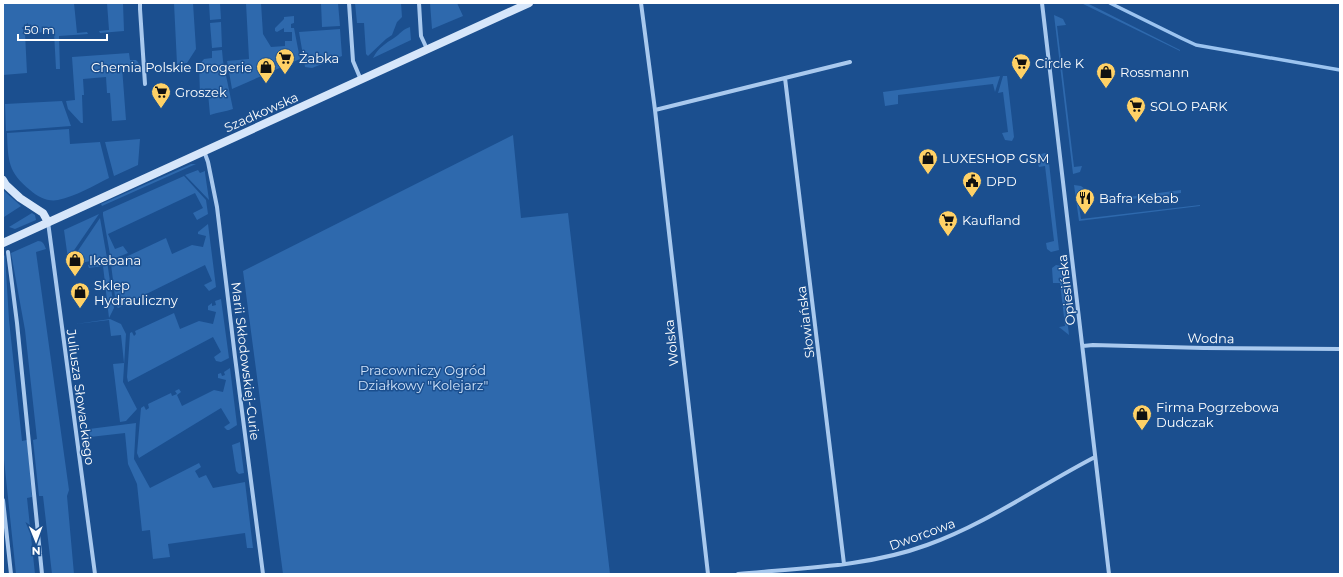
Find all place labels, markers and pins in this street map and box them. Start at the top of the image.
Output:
supermarket icon: Żabka [274,47,296,75]
place label: Żabka [299,50,339,66]
supermarket icon: Circle K [1010,52,1032,80]
place label: Circle K [1035,55,1085,71]
shop icon: Chemia Polskie Drogerie [255,56,277,84]
place label: Chemia Polskie Drogerie [91,59,252,75]
shop icon: Rossmann [1095,61,1117,89]
place label: Rossmann [1120,64,1189,80]
supermarket icon: Groszek [150,81,172,109]
place label: Groszek [175,84,227,100]
supermarket icon: SOLO PARK [1125,95,1147,123]
place label: SOLO PARK [1150,98,1228,114]
shop icon: LUXESHOP GSM [917,147,939,175]
place label: LUXESHOP GSM [942,150,1049,166]
public building icon: DPD [961,170,983,198]
place label: DPD [986,173,1017,189]
restaurant icon: Bafra Kebab [1074,187,1096,215]
place label: Bafra Kebab [1099,190,1179,206]
supermarket icon: Kaufland [937,209,959,237]
place label: Kaufland [962,212,1021,228]
shop icon: Ikebana [64,249,86,277]
place label: Ikebana [89,252,141,268]
place label: Sklep Hydrauliczny [94,277,179,308]
shop icon: Sklep Hydrauliczny [69,281,91,309]
place label: Firma Pogrzebowa Dudczak [1156,399,1279,430]
shop icon: Firma Pogrzebowa Dudczak [1131,403,1153,431]

